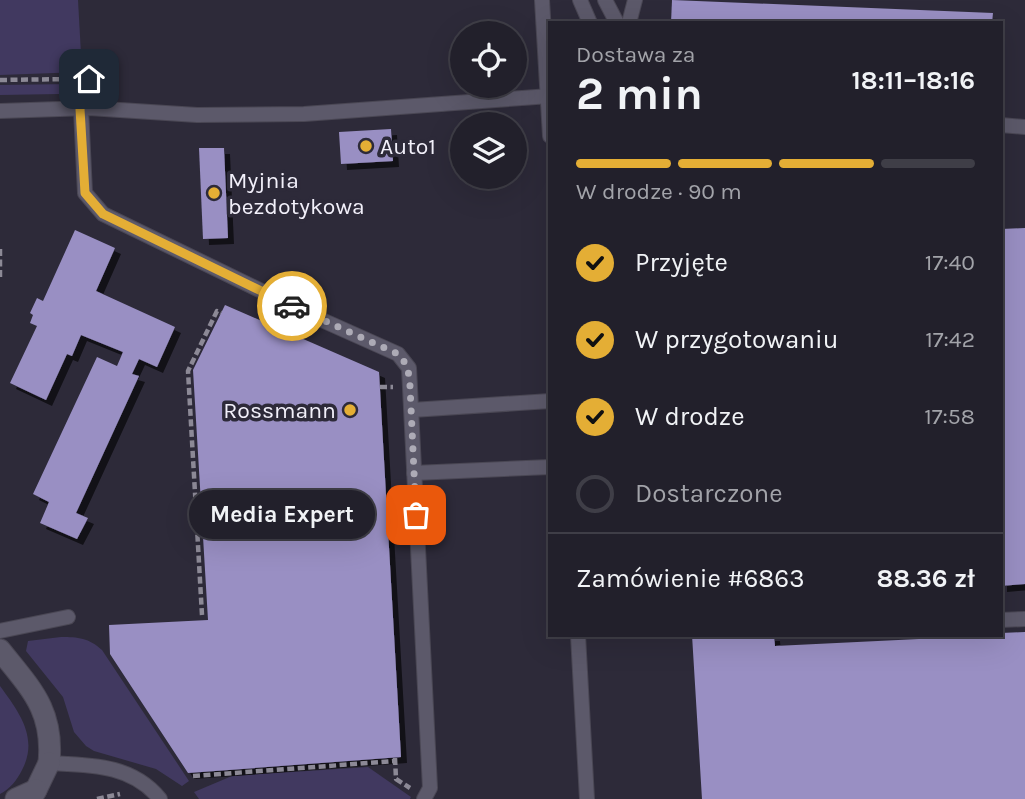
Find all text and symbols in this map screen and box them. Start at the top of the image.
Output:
map controls [450,21,527,189]
button: locate [450,21,527,98]
text: Dostawa za [576,41,696,68]
pin [59,49,119,109]
icon: home [70,60,108,98]
text: 18:11–18:16 [852,65,975,96]
text: 2 min [576,67,703,121]
button: layers [450,112,527,189]
place label: Auto1 [380,133,436,160]
marker: Auto1 [358,138,374,154]
place label: Myjnia bezdotykowa [228,167,365,220]
text: W drodze · 90 m [576,178,742,205]
marker: Myjnia bezdotykowa [206,185,222,201]
icon: check [576,244,614,282]
text: Przyjęte [635,247,728,278]
text: 17:40 [925,249,975,276]
courier [257,271,327,341]
icon: car [273,287,311,325]
icon: check [576,321,614,359]
text: W przygotowaniu [635,324,838,355]
text: 17:42 [925,326,975,353]
place label: Rossmann [223,397,336,424]
icon: check [576,398,614,436]
text: W drodze [635,401,745,432]
marker: Rossmann [342,402,358,418]
text: 17:58 [924,403,975,430]
text: Dostarczone [635,478,783,509]
pin [386,485,446,545]
callout: Media Expert [188,490,374,540]
icon: bag [397,496,435,534]
text: Media Expert [210,501,354,528]
text: Zamówienie #6863 [576,563,805,594]
text: 88.36 zł [876,563,975,594]

